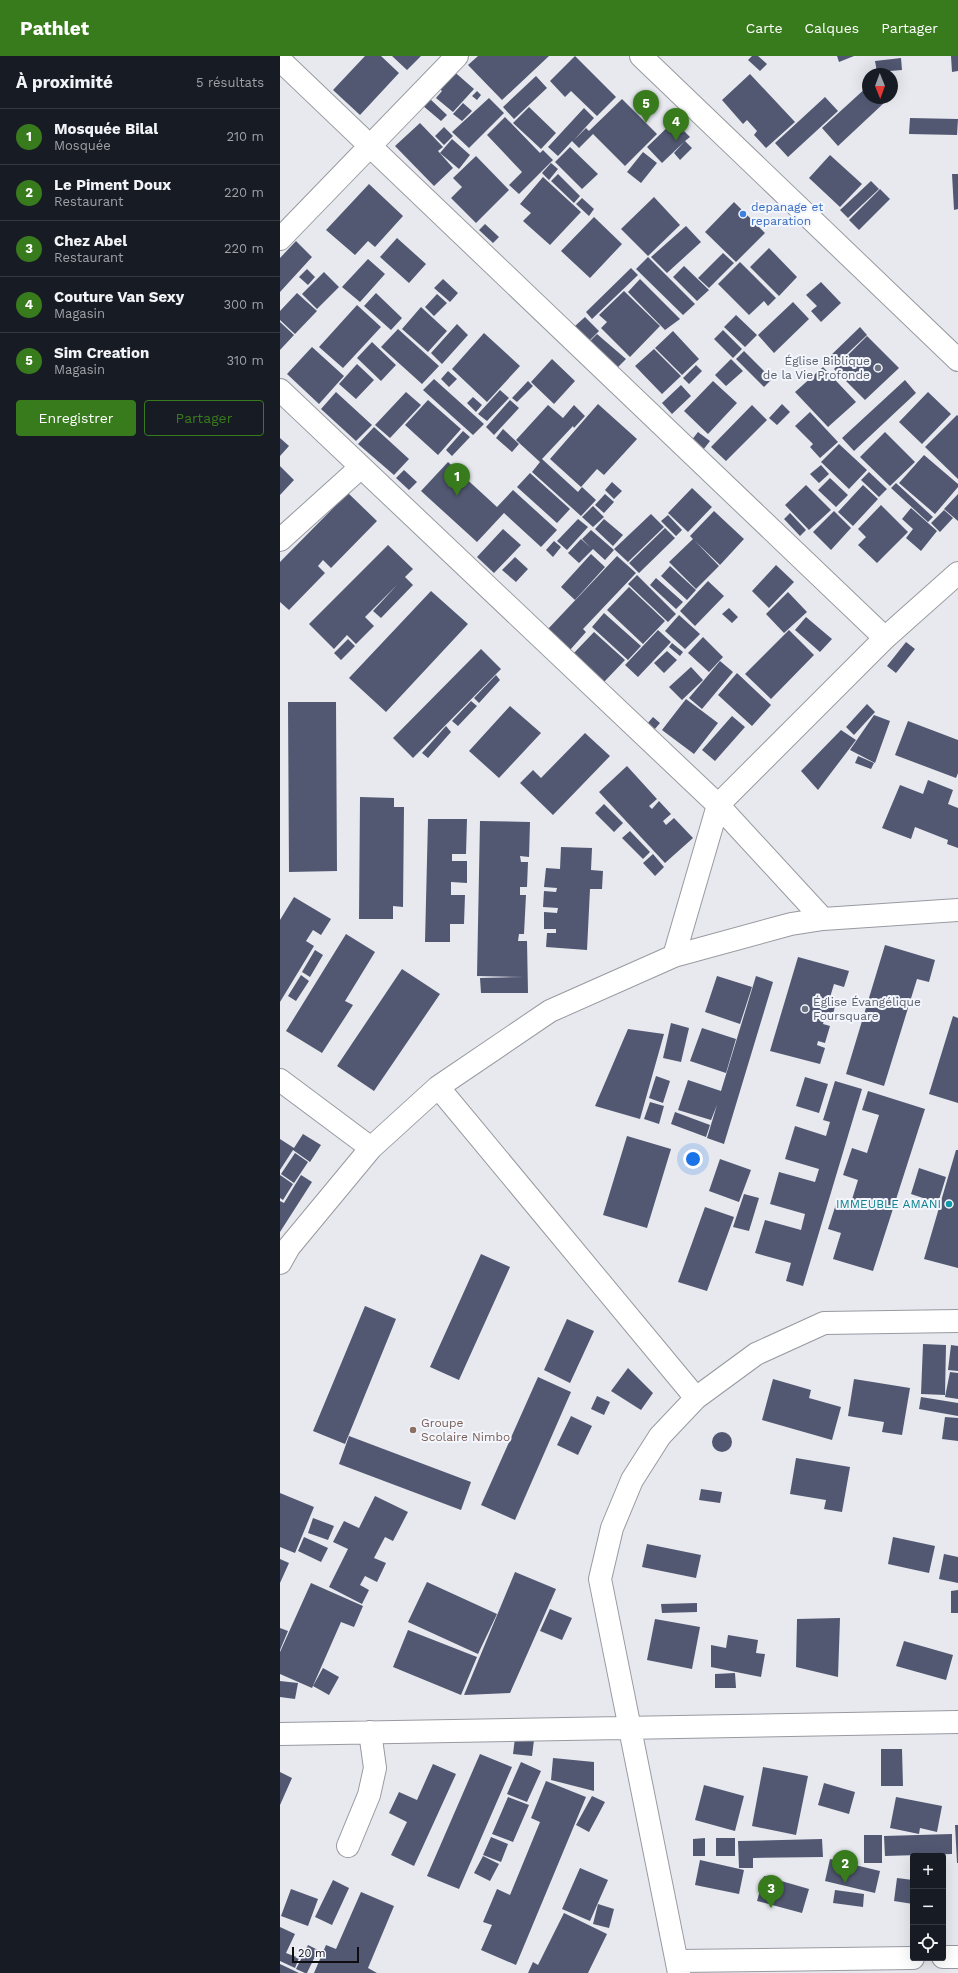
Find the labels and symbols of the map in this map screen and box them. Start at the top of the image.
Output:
north arrow [862,68,898,104]
pin: 5 [633,90,659,123]
pin: 4 [663,108,689,141]
place label: depanage et reparation [751,200,823,228]
marker: depanage et reparation [738,209,748,219]
place label: Église Biblique de la Vie Profonde [763,354,870,382]
marker: Église Biblique de la Vie Profonde [873,363,883,373]
pin: 1 [444,463,470,496]
place label: Église Évangélique Foursquare [813,995,921,1023]
marker: Église Évangélique Foursquare [800,1004,810,1014]
your location [683,1149,703,1169]
place label: IMMEUBLE AMANI [836,1197,941,1211]
marker: IMMEUBLE AMANI [944,1199,954,1209]
place label: Groupe Scolaire Nimbo [421,1416,510,1444]
marker: Groupe Scolaire Nimbo [408,1425,418,1435]
pin: 2 [832,1850,858,1883]
pin: 3 [758,1875,784,1908]
scale bar [292,1945,359,1964]

